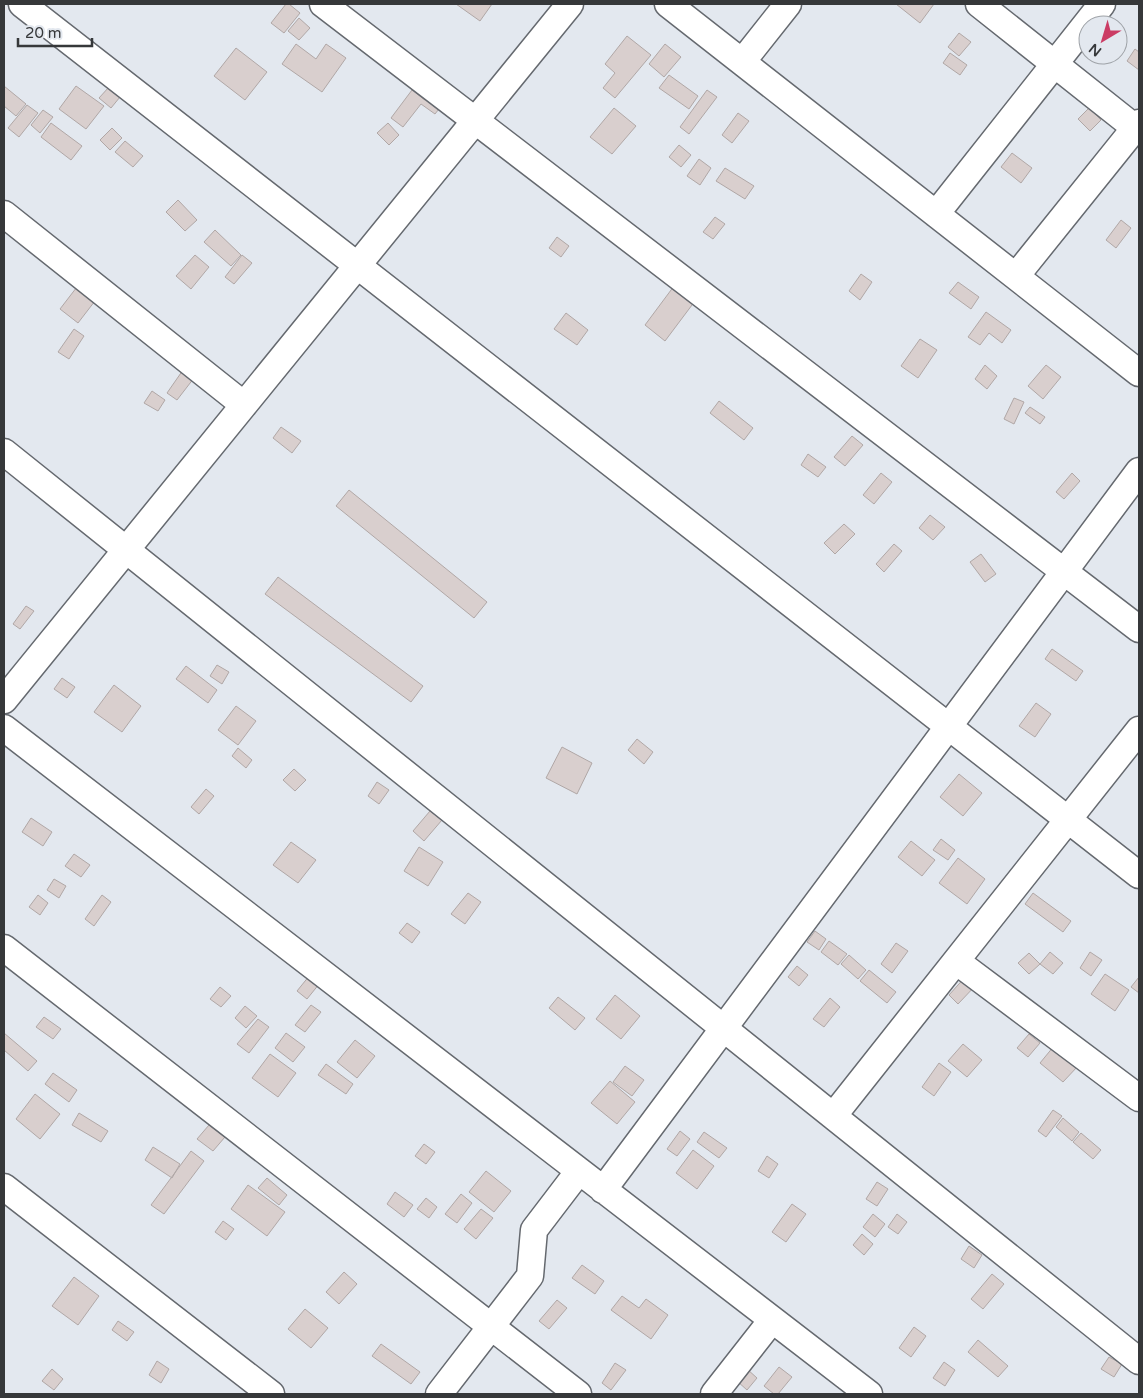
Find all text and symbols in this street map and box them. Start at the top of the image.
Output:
scale bar [18,15,91,47]
north arrow [1078,15,1128,65]
text: 20 m [25,24,62,42]
text: N [1086,40,1105,60]

